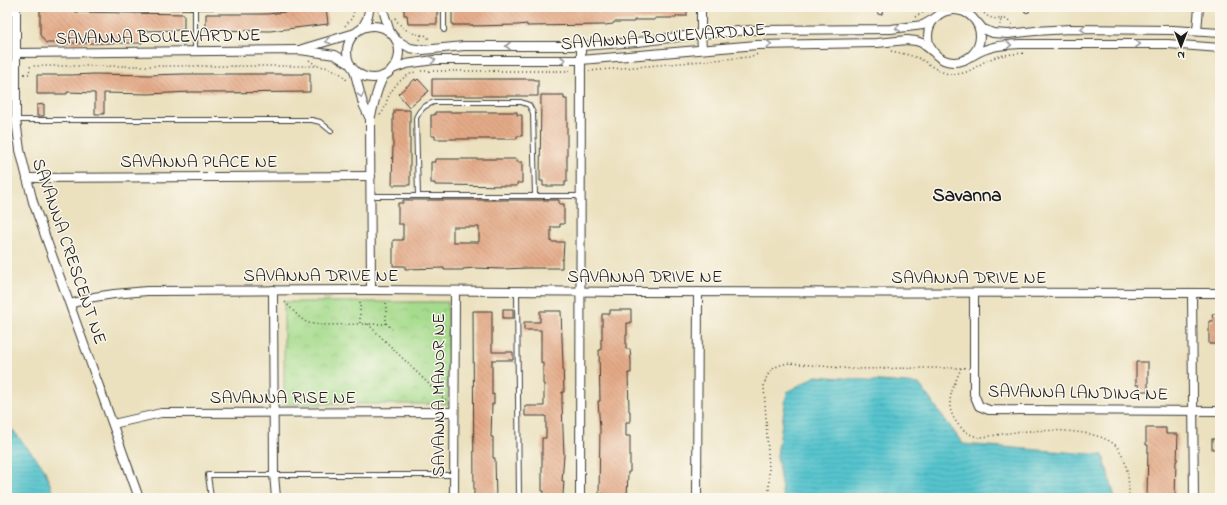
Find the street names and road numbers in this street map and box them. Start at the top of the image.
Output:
street label: SAVANNA BOULEVARD NE [560,18,766,58]
street label: SAVANNA BOULEVARD NE [55,23,261,53]
street label: SAVANNA PLACE NE [120,150,278,176]
street label: SAVANNA CRESCENT NE [24,155,112,348]
street label: SAVANNA DRIVE NE [243,264,399,290]
street label: SAVANNA DRIVE NE [567,265,723,291]
street label: SAVANNA DRIVE NE [891,266,1047,292]
street label: SAVANNA MANOR NE [427,313,453,477]
street label: SAVANNA LANDING NE [988,379,1168,409]
street label: SAVANNA RISE NE [210,386,356,412]

